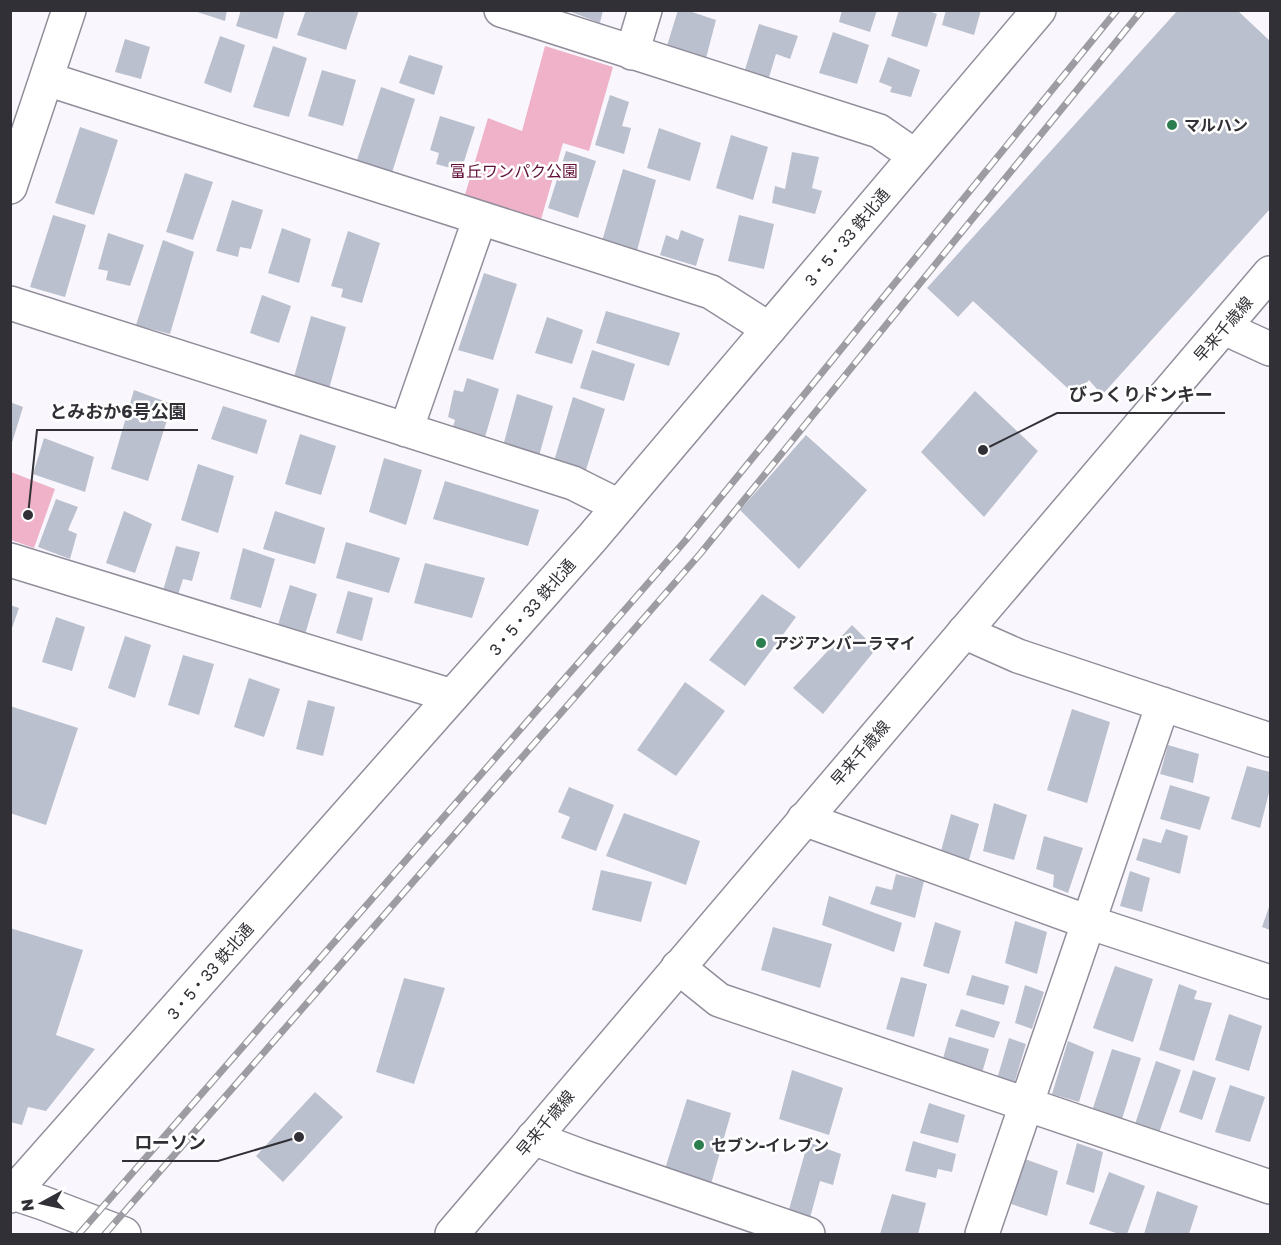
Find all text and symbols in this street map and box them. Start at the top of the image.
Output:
place label: マルハン [1184,115,1248,135]
marker: マルハン [1165,118,1179,132]
park label: 富丘ワンパク公園 [450,161,578,181]
street label: 3・5・33 鉄北通 [800,184,894,290]
street label: 早来千歳線 [1189,292,1257,366]
callout: びっくりドンキー [1057,377,1225,413]
text: びっくりドンキー [1069,383,1213,405]
callout: とみおか6号公園 [37,394,198,430]
text: とみおか6号公園 [49,400,187,422]
street label: 3・5・33 鉄北通 [485,555,579,659]
place label: アジアンバーラマイ [773,633,916,653]
marker: アジアンバーラマイ [754,636,768,650]
street label: 早来千歳線 [826,716,894,790]
street label: 3・5・33 鉄北通 [163,919,257,1023]
street label: 早来千歳線 [512,1086,578,1160]
callout: ローソン [122,1125,218,1161]
text: ローソン [134,1131,206,1153]
place label: セブン-イレブン [711,1135,829,1155]
marker: セブン-イレブン [692,1138,706,1152]
north arrow [12,1173,72,1233]
text: N [16,1198,38,1213]

